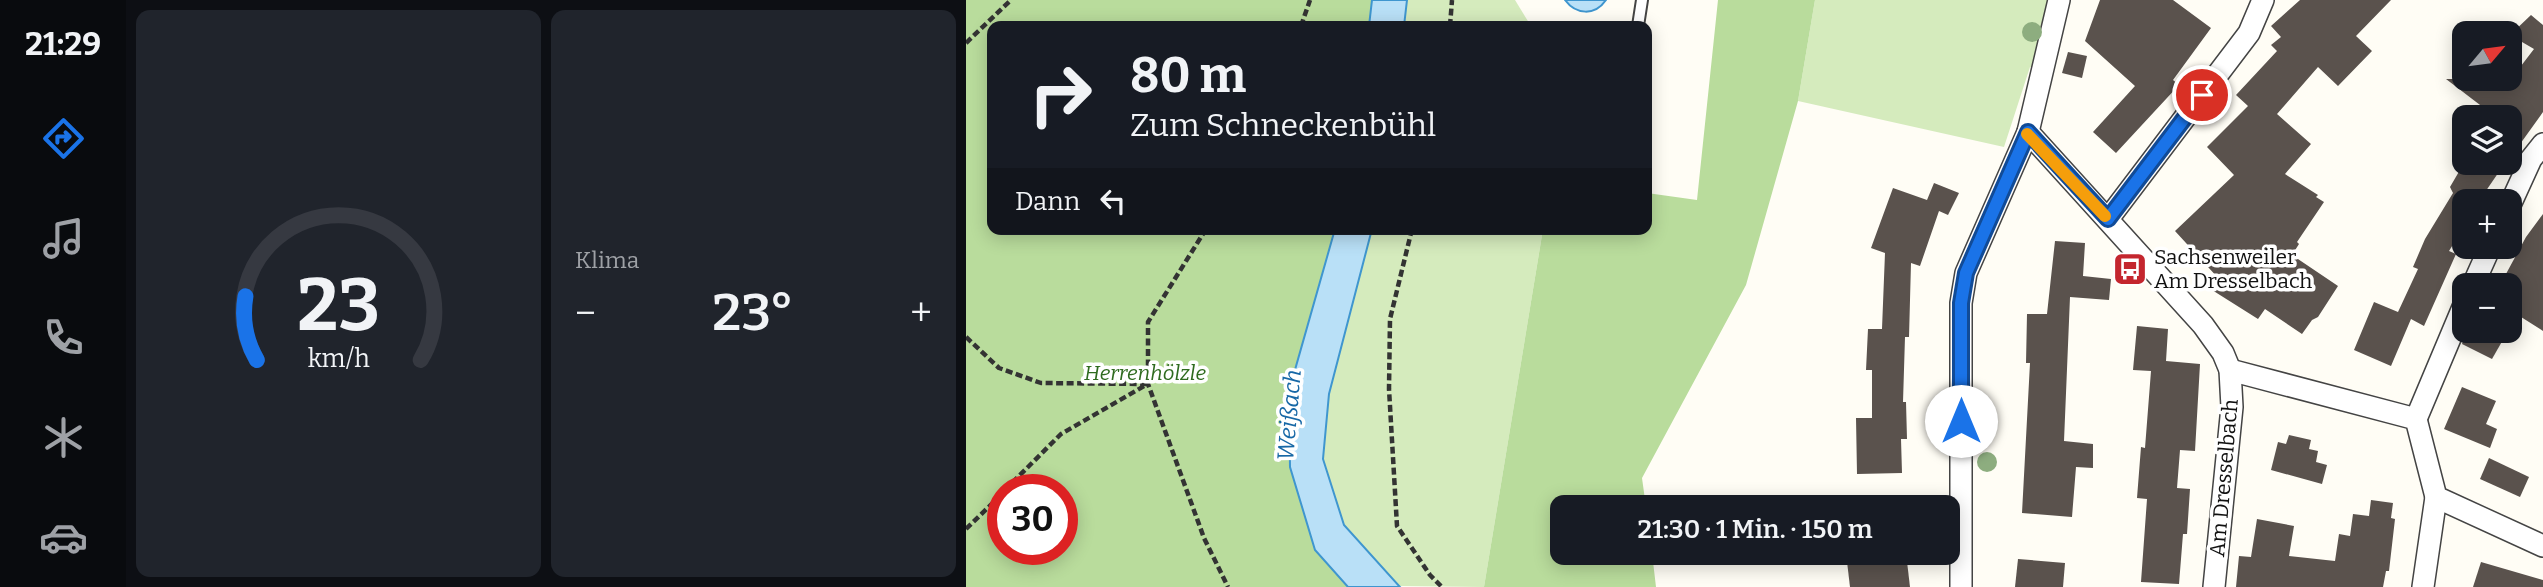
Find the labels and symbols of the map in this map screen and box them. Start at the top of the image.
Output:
north arrow [2452,21,2522,91]
pin [2172,65,2232,125]
place label: Sachsenweiler Am Dresselbach [2154,244,2312,294]
bus stop icon: Sachsenweiler Am Dresselbach [2111,250,2149,288]
park label: Herrenhölzle [1084,360,1207,386]
water label: Weißach [1271,368,1307,462]
position arrow [1924,384,1998,458]
street label: Am Dresselbach [2204,398,2244,558]
speed limit sign: 30 [987,474,1078,565]

